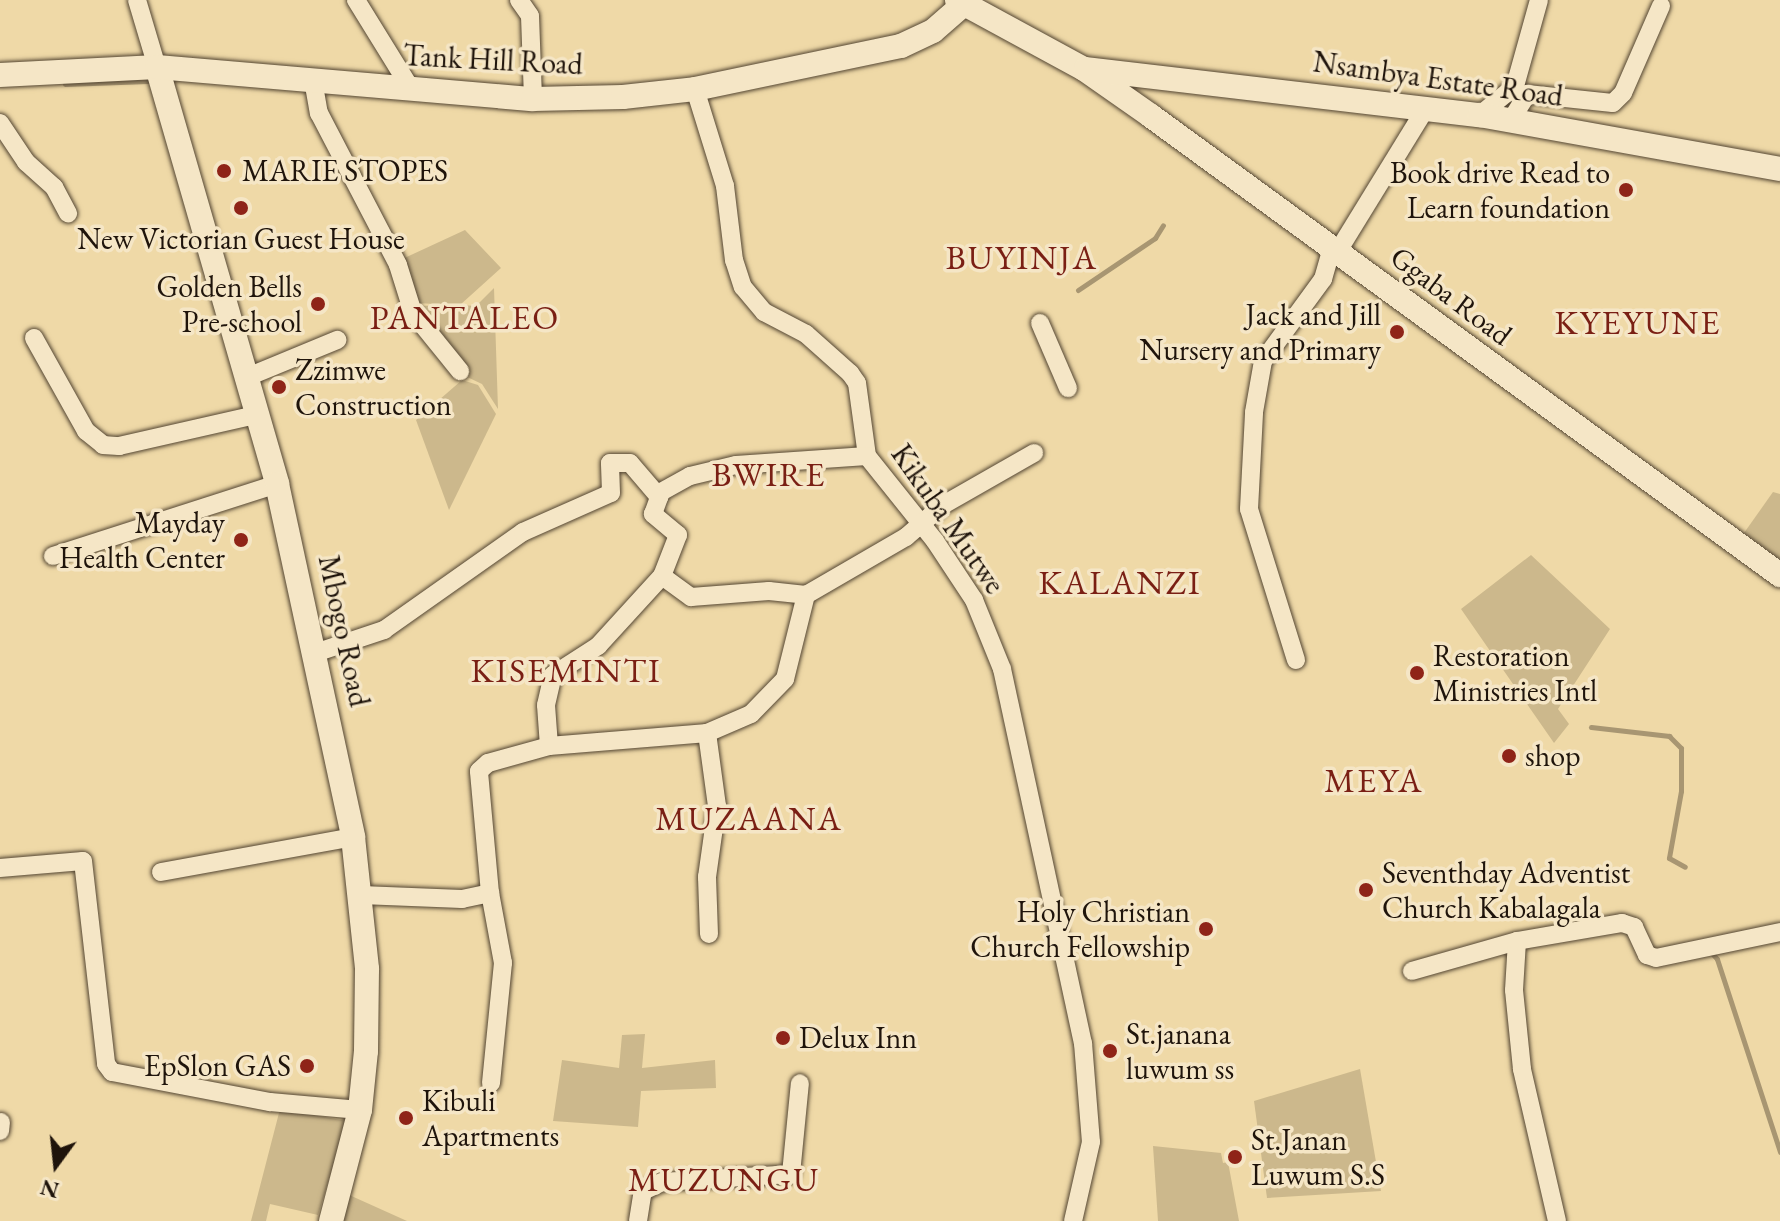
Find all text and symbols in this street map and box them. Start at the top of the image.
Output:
street label: Tank Hill Road [402,37,584,83]
street label: Nsambya Estate Road [1311,44,1565,114]
place label: MARIE STOPES [242,153,448,189]
place label: Book drive Read to Learn foundation [1390,155,1610,226]
marker: MARIE STOPES [213,160,235,182]
marker: Book drive Read to Learn foundation [1617,181,1635,199]
marker: New Victorian Guest House [232,199,250,217]
place label: New Victorian Guest House [77,221,405,257]
district label: BUYINJA [946,238,1098,278]
street label: Ggaba Road [1383,239,1519,353]
place label: Golden Bells Pre-school [156,269,302,340]
marker: Golden Bells Pre-school [309,295,327,313]
place label: Jack and Jill Nursery and Primary [1139,297,1381,368]
district label: PANTALEO [370,298,560,338]
district label: KYEYUNE [1555,303,1721,343]
marker: Jack and Jill Nursery and Primary [1388,323,1406,341]
place label: Zzimwe Construction [295,352,452,422]
marker: Zzimwe Construction [270,378,288,396]
street label: Kikuba Mutwe [883,437,1013,601]
district label: BWIRE [711,455,827,495]
place label: Mayday Health Center [59,505,225,576]
marker: Mayday Health Center [232,531,250,549]
street label: Mbogo Road [310,552,378,710]
district label: KALANZI [1038,563,1202,603]
place label: Restoration Ministries Intl [1433,638,1597,708]
district label: KISEMINTI [470,651,662,691]
marker: Restoration Ministries Intl [1408,664,1426,682]
place label: shop [1525,738,1581,774]
marker: shop [1500,747,1518,765]
district label: MEYA [1324,761,1424,801]
district label: MUZAANA [655,799,843,839]
place label: Seventhday Adventist Church Kabalagala [1382,855,1630,926]
marker: Seventhday Adventist Church Kabalagala [1357,881,1375,899]
place label: Holy Christian Church Fellowship [970,894,1190,964]
marker: Holy Christian Church Fellowship [1197,920,1215,938]
place label: St.janana luwum ss [1126,1016,1234,1086]
place label: Delux Inn [799,1020,917,1056]
marker: Delux Inn [774,1029,792,1047]
marker: St.janana luwum ss [1101,1042,1119,1060]
place label: EpSlon GAS [144,1048,291,1084]
marker: EpSlon GAS [298,1057,316,1075]
place label: Kibuli Apartments [422,1083,559,1154]
marker: Kibuli Apartments [397,1109,415,1127]
place label: St.Janan Luwum S.S [1251,1122,1385,1192]
north arrow [16,1125,96,1205]
marker: St.Janan Luwum S.S [1226,1148,1244,1166]
district label: MUZUNGU [628,1160,820,1200]
text: N [37,1172,62,1205]

